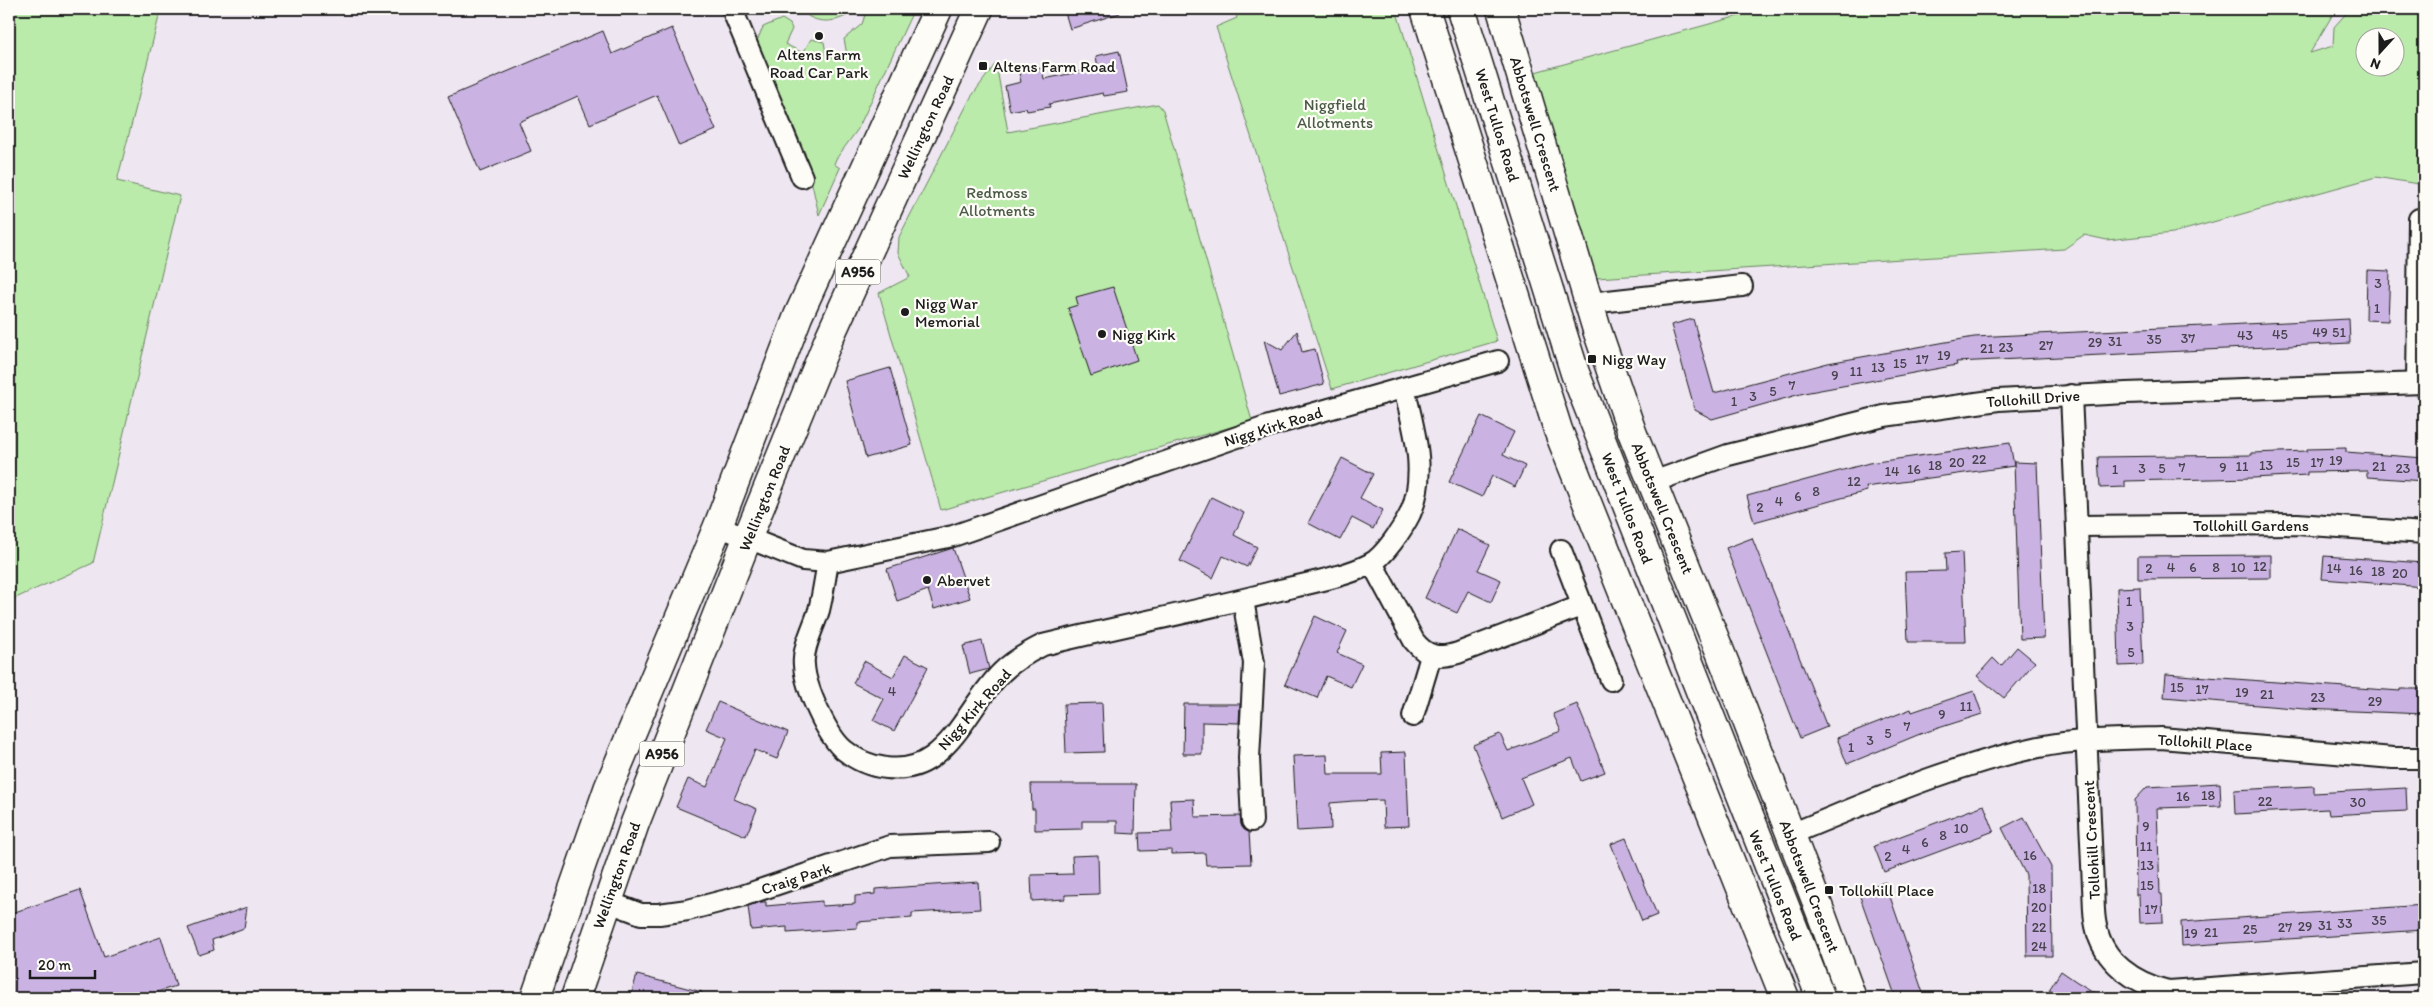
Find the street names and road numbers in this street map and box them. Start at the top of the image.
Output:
street label: Abbotswell Crescent [1506,54,1565,194]
street label: West Tullos Road [1471,66,1524,184]
street label: Wellington Road [893,72,958,182]
road number: A956 [836,260,880,284]
street label: Tollohill Drive [1985,386,2081,411]
street label: Nigg Kirk Road [1222,402,1325,450]
street label: Abbotswell Crescent [1627,440,1698,577]
street label: Wellington Road [735,442,794,554]
street label: West Tullos Road [1598,450,1658,567]
street label: Tollohill Gardens [2193,516,2309,535]
street label: Nigg Kirk Road [934,664,1015,754]
street label: Tollohill Place [2157,730,2253,755]
road number: A956 [640,742,684,766]
street label: Tollohill Crescent [2079,780,2104,900]
street label: Abbotswell Crescent [1776,817,1844,955]
street label: Wellington Road [588,819,645,931]
street label: West Tullos Road [1745,827,1806,943]
street label: Craig Park [759,858,834,899]

